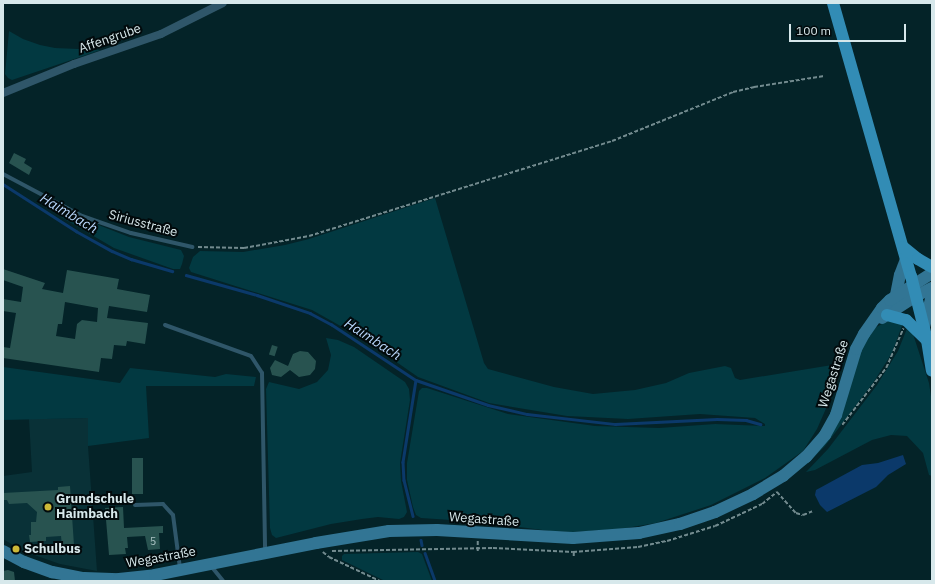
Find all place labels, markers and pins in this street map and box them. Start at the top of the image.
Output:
place label: Grundschule Haimbach [56,492,134,523]
marker: Grundschule Haimbach [43,502,53,512]
place label: Schulbus [24,541,80,557]
marker: Schulbus [11,544,21,554]

